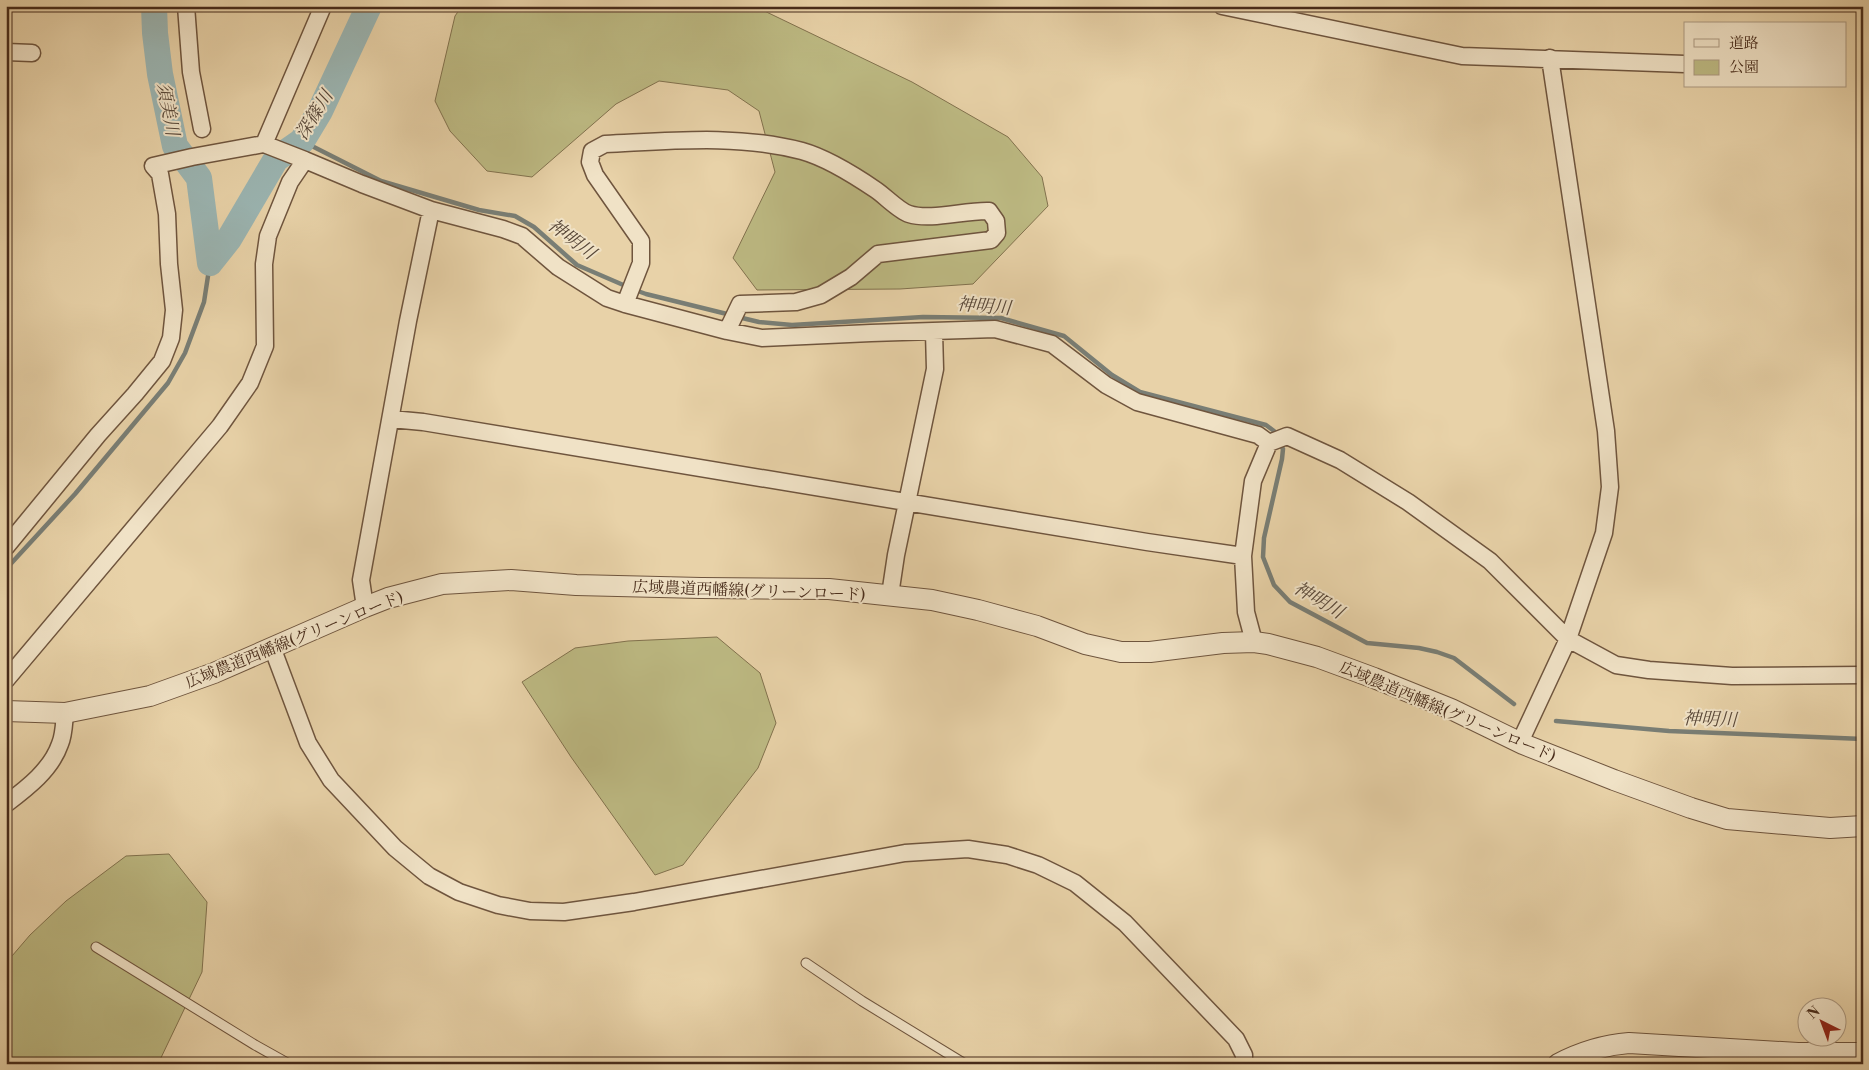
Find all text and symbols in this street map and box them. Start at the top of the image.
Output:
legend [1684,22,1846,88]
text: 道路 [1729,34,1759,53]
text: 公園 [1729,58,1759,77]
water label: 須美川 [151,80,184,140]
water label: 深篠川 [290,85,340,144]
water label: 神明川 [543,214,602,266]
water label: 神明川 [956,293,1014,320]
street label: 広域農道西幡線(グリーンロード) [632,577,866,605]
water label: 神明川 [1290,577,1350,625]
street label: 広域農道西幡線(グリーンロード) [182,587,406,693]
street label: 広域農道西幡線(グリーンロード) [1336,657,1559,767]
water label: 神明川 [1683,707,1739,732]
north arrow [1796,998,1846,1048]
text: N [1804,1003,1824,1023]

